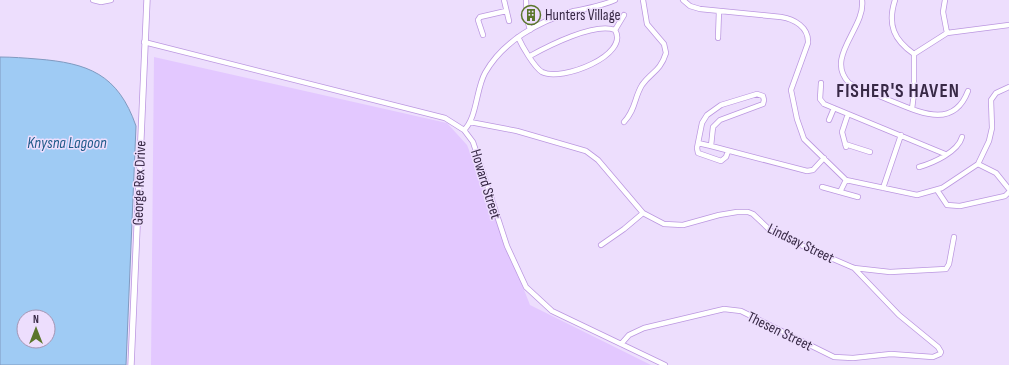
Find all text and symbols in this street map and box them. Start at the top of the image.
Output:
building icon: Hunters Village [520,4,542,26]
place label: Hunters Village [545,6,621,25]
district label: FISHER'S HAVEN [836,80,960,103]
water label: Knysna Lagoon [27,134,107,153]
street label: George Rex Drive [129,140,150,226]
street label: Howard Street [466,147,505,222]
street label: Lindsay Street [764,219,838,268]
street label: Thesen Street [744,308,816,356]
north arrow [16,309,56,349]
text: N [33,313,39,326]

